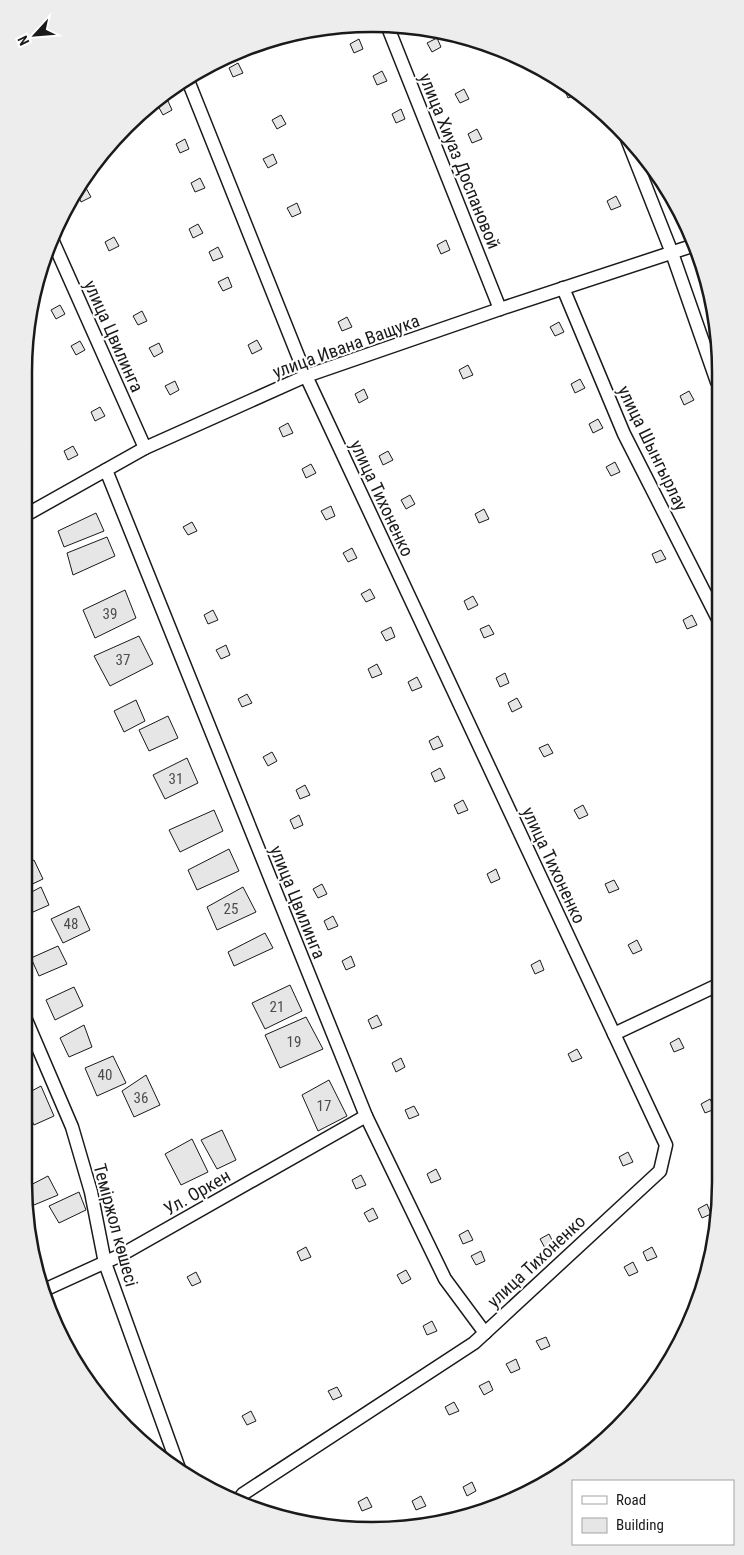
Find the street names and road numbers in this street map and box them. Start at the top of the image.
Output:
street label: улица Хиуаз Доспановой [415,70,505,252]
street label: улица Цвилинга [80,277,148,395]
street label: улица Ивана Ващука [270,310,422,382]
street label: улица Шынгырлау [614,382,693,514]
street label: улица Тихоненко [346,437,418,559]
street label: улица Тихоненко [518,804,590,926]
street label: улица Цвилинга [266,842,330,962]
street label: Теміржол көшесі [89,1161,143,1289]
street label: Ул. Оркен [160,1165,234,1219]
street label: улица Тихоненко [483,1210,589,1312]

